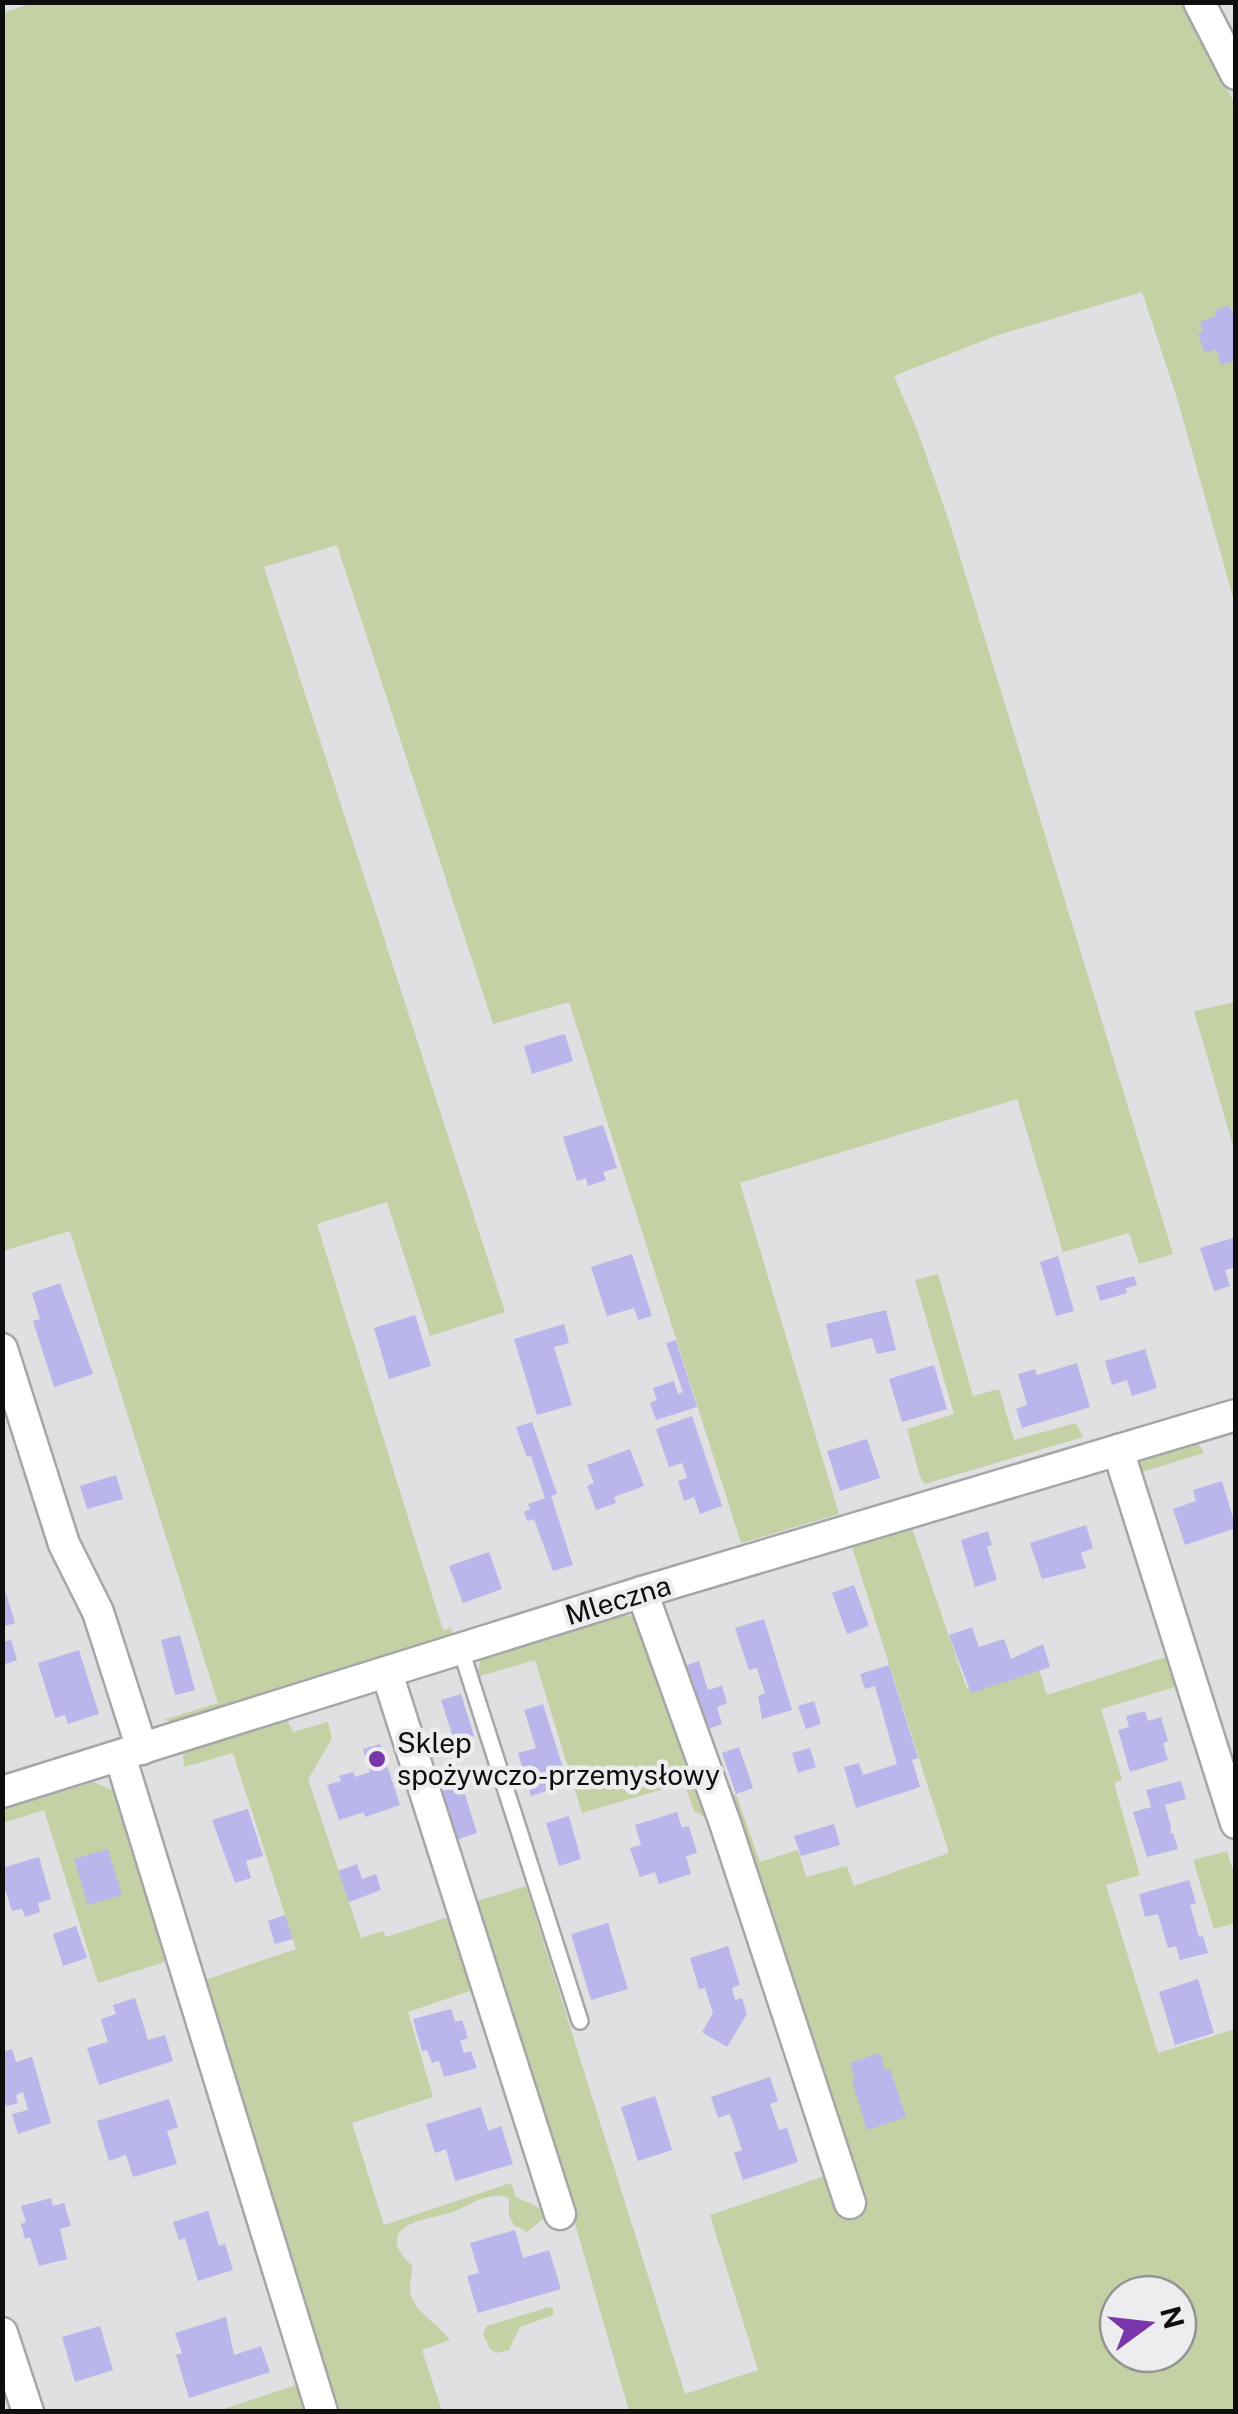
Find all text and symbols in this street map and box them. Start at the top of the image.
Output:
street label: Mleczna [561,1568,674,1631]
place label: Sklep spożywczo-przemysłowy [397,1726,720,1791]
marker: Sklep spożywczo-przemysłowy [366,1748,388,1770]
north arrow [1098,2274,1198,2374]
text: N [1154,2303,1191,2332]

